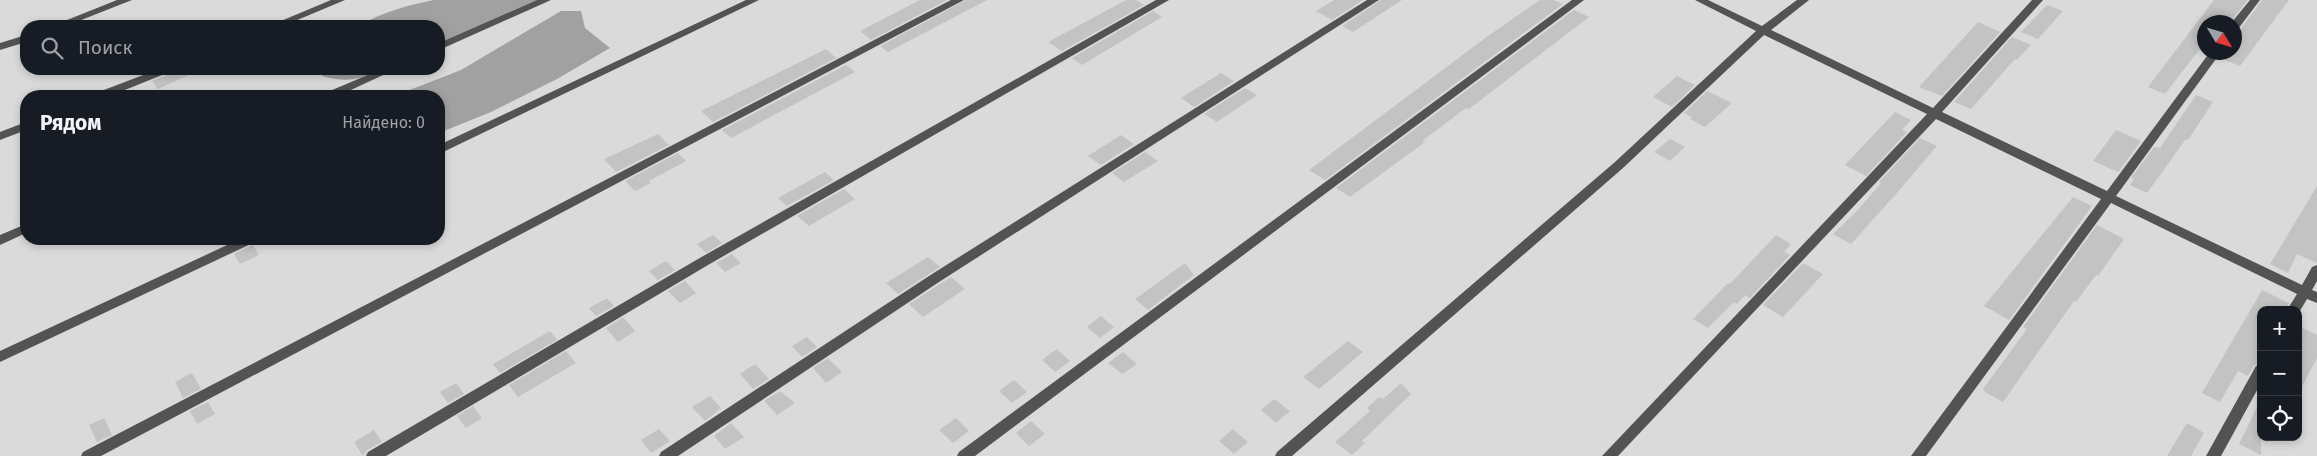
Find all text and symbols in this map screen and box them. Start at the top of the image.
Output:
north arrow [2197,15,2242,60]
search box [20,20,445,75]
icon: search [38,34,66,62]
text: Поиск [78,36,132,59]
text: Рядом [40,110,101,136]
text: Найдено: 0 [342,113,425,132]
map controls [2257,306,2302,441]
button: + [2257,306,2302,351]
button: − [2257,351,2302,396]
button: locate [2257,396,2302,441]

